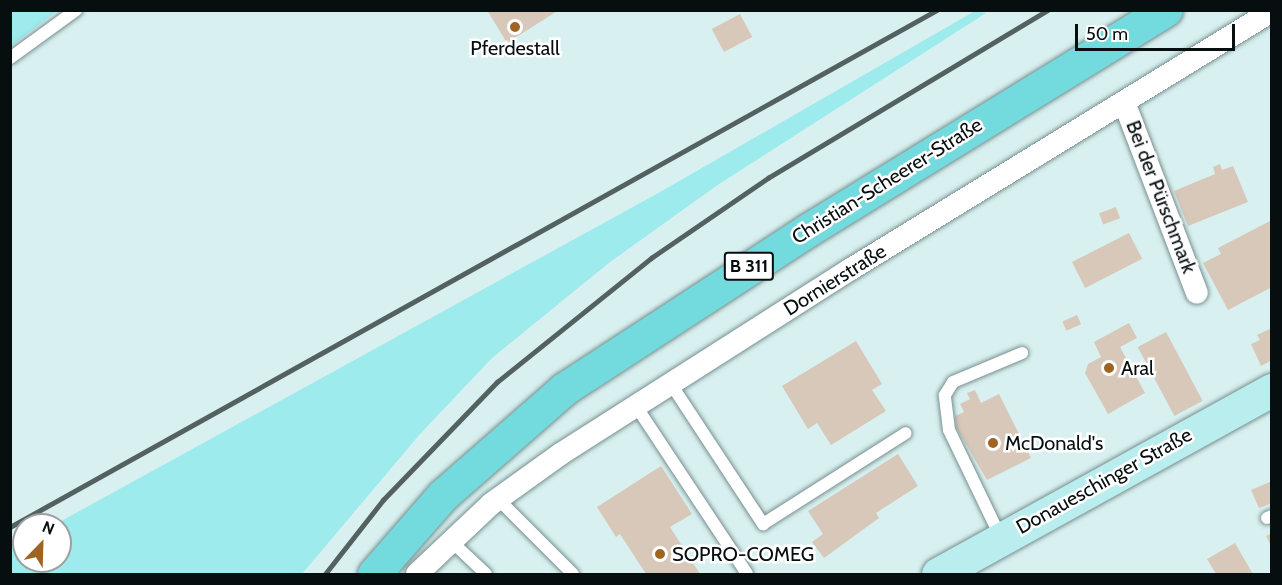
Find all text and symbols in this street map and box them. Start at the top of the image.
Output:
scale bar [1078,12,1238,50]
marker: Pferdestall [508,20,522,34]
text: 50 m [1086,23,1128,45]
place label: Pferdestall [470,36,560,60]
street label: Christian-Scheerer-Straße [787,113,987,249]
street label: Bei der Pürschmark [1121,117,1201,277]
street label: Dornierstraße [779,239,891,321]
road number: B 311 [724,251,774,281]
place label: Aral [1121,356,1154,380]
marker: Aral [1102,361,1116,375]
street label: Donaueschinger Straße [1012,423,1196,539]
place label: McDonald's [1005,431,1103,455]
marker: McDonald's [986,436,1000,450]
north arrow [12,513,72,573]
text: N [40,517,57,539]
place label: SOPRO-COMEG [672,542,814,566]
marker: SOPRO-COMEG [653,547,667,561]

